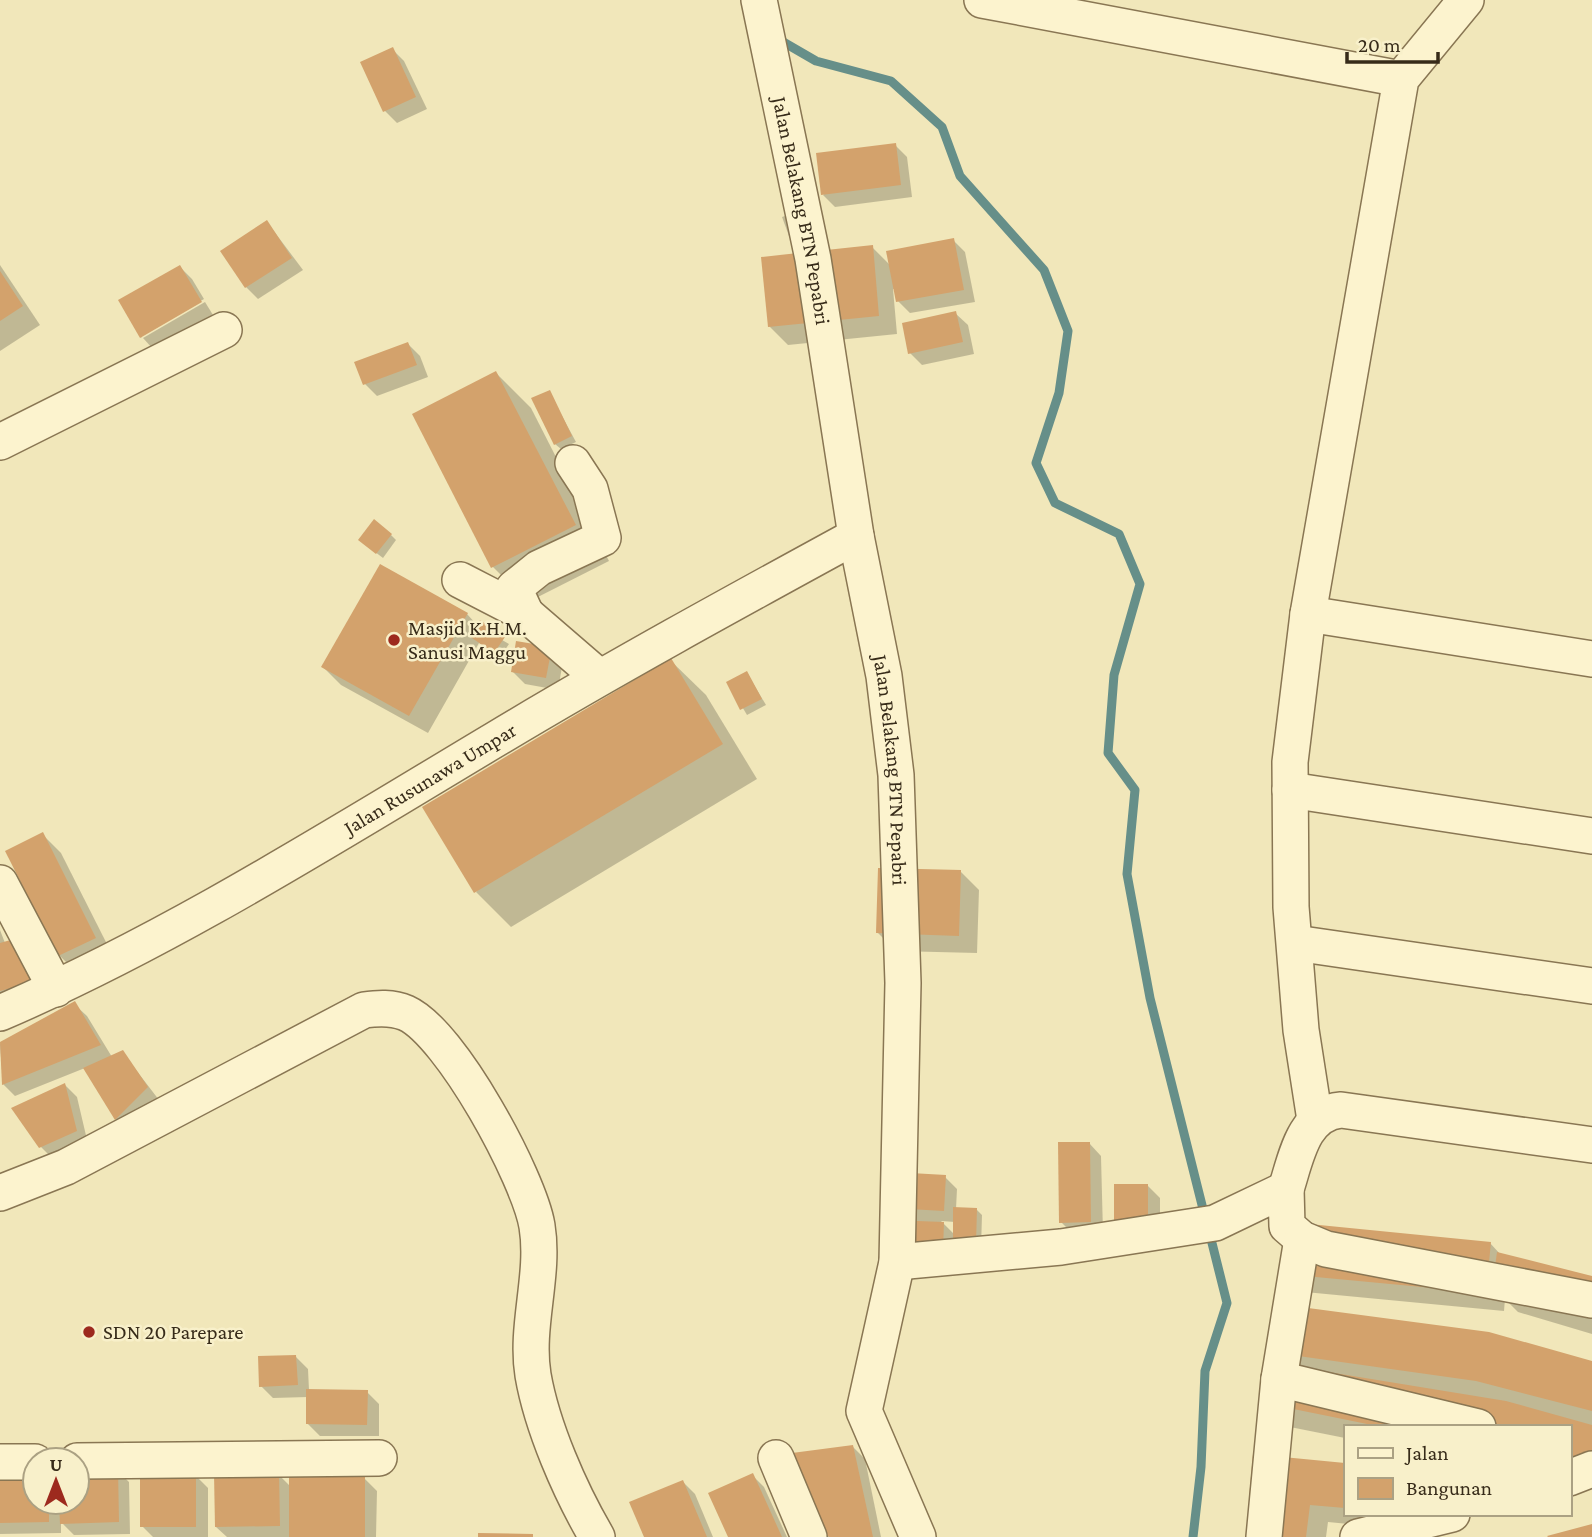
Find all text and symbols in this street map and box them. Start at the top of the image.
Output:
scale bar [1347,21,1438,65]
text: 20 m [1358,33,1401,57]
street label: Jalan Belakang BTN Pepabri [767,93,835,327]
place label: Masjid K.H.M. Sanusi Maggu [408,616,527,664]
marker: Masjid K.H.M. Sanusi Maggu [386,632,402,648]
street label: Jalan Belakang BTN Pepabri [868,650,912,886]
street label: Jalan Rusunawa Umpar [338,717,521,841]
place label: SDN 20 Parepare [103,1320,244,1344]
marker: SDN 20 Parepare [81,1324,97,1340]
legend [1344,1425,1571,1516]
text: Jalan [1404,1441,1448,1465]
north arrow [21,1446,91,1516]
text: U [49,1454,63,1475]
text: Bangunan [1406,1476,1492,1500]

